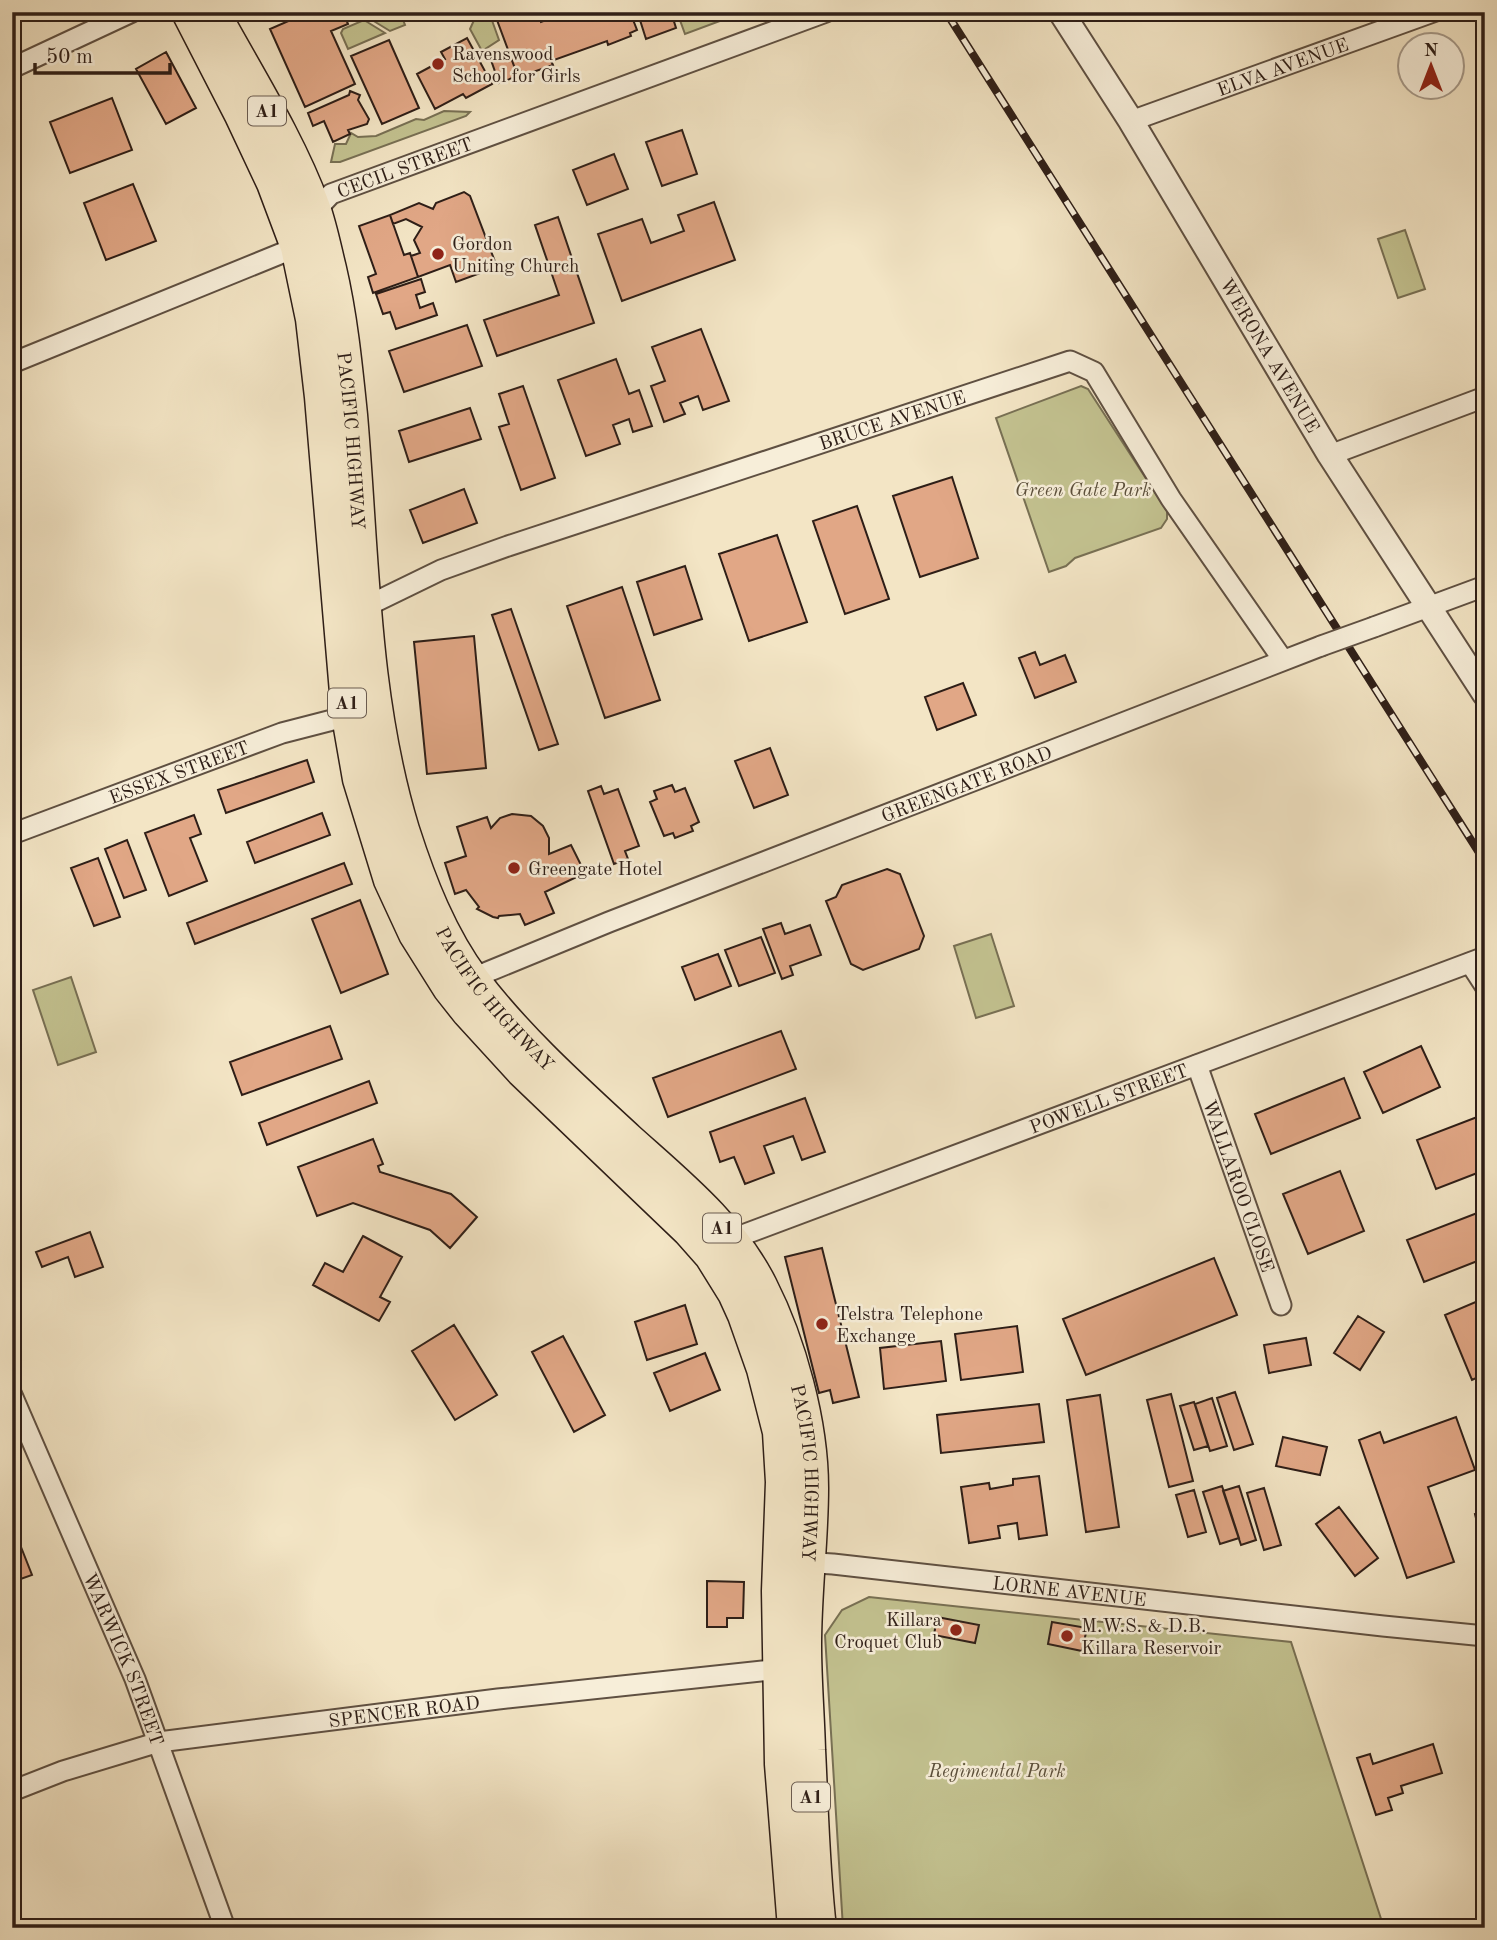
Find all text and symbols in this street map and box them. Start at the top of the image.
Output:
scale bar [35,32,170,76]
north arrow [1396,32,1466,102]
street label: ELVA AVENUE [1215,36,1352,101]
text: N [1424,42,1439,61]
place label: Ravenswood School for Girls [452,46,580,87]
text: 50 m [46,47,93,68]
marker: Ravenswood School for Girls [430,56,446,72]
road number: A1 [248,96,286,126]
street label: CECIL STREET [335,136,476,203]
place label: Gordon Uniting Church [452,236,579,277]
marker: Gordon Uniting Church [430,246,446,262]
street label: WERONA AVENUE [1215,276,1322,437]
street label: PACIFIC HIGHWAY [332,351,366,531]
street label: BRUCE AVENUE [817,389,969,455]
park label: Green Gate Park [1015,482,1151,501]
road number: A1 [328,688,366,718]
street label: ESSEX STREET [107,739,252,809]
street label: GREENGATE ROAD [879,744,1055,827]
marker: Greengate Hotel [506,860,522,876]
place label: Greengate Hotel [528,861,662,880]
street label: PACIFIC HIGHWAY [431,924,557,1076]
street label: POWELL STREET [1027,1062,1191,1139]
street label: WALLAROO CLOSE [1198,1098,1276,1275]
road number: A1 [703,1213,741,1242]
place label: Telstra Telephone Exchange [836,1306,983,1347]
marker: Telstra Telephone Exchange [814,1316,830,1332]
street label: PACIFIC HIGHWAY [786,1383,819,1562]
street label: WARWICK STREET [78,1571,165,1749]
street label: LORNE AVENUE [991,1575,1147,1611]
place label: Killara Croquet Club [834,1612,943,1653]
place label: M.W.S. & D.B. Killara Reservoir [1081,1618,1221,1659]
marker: Killara Croquet Club [948,1622,964,1638]
marker: M.W.S. & D.B. Killara Reservoir [1059,1628,1075,1644]
street label: SPENCER ROAD [327,1694,481,1732]
park label: Regimental Park [927,1763,1066,1782]
road number: A1 [792,1782,830,1812]

